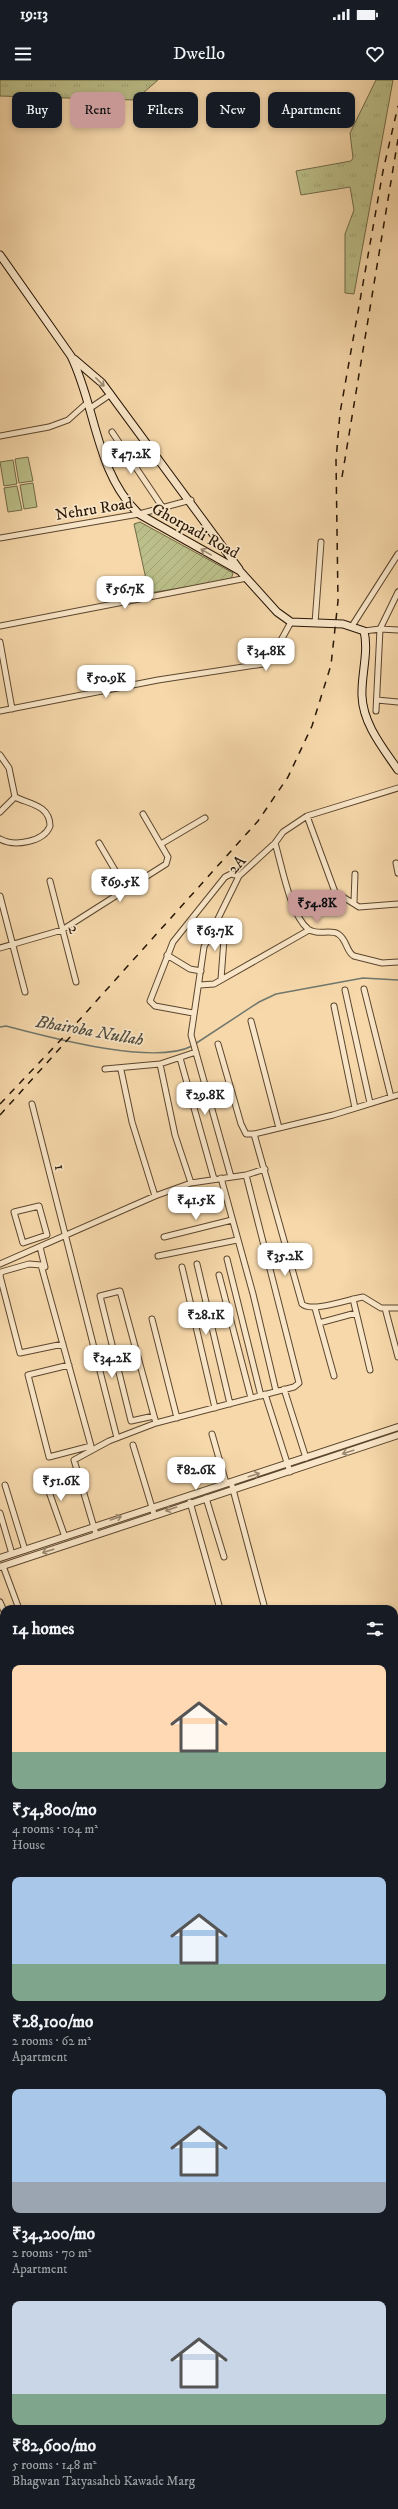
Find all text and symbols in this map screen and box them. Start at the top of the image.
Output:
text: 19:13 [20,5,48,24]
icon: menu [12,43,34,65]
text: Dwello [173,43,225,65]
icon: heart [364,43,386,65]
chip: Buy [12,92,62,128]
chip: Rent [70,92,125,128]
chip: Filters [133,92,198,128]
chip: New [206,92,260,128]
chip: Apartment [268,92,355,128]
one-way arrow [95,377,105,387]
pin: ₹47.2K [98,441,164,475]
text: ₹47.2K [111,446,151,462]
street label: Nehru Road [54,493,134,525]
street label: Ghorpadi Road [148,499,243,563]
one-way arrow [200,547,212,555]
pin: ₹56.7K [92,576,158,610]
text: ₹56.7K [106,581,144,597]
pin: ₹34.8K [233,638,299,672]
text: ₹34.8K [247,643,285,659]
pin: ₹50.9K [73,665,139,699]
text: ₹50.9K [86,670,126,686]
street label: 2A [223,851,251,878]
pin: ₹69.5K [87,869,153,903]
text: ₹69.5K [100,874,140,890]
pin: ₹54.8K [284,890,350,924]
text: ₹54.8K [297,895,337,911]
pin: ₹63.7K [182,918,248,952]
street label: 2 [63,923,85,936]
text: ₹63.7K [196,923,234,939]
water label: Bhairoba Nullah [33,1011,146,1051]
pin: ₹29.8K [172,1082,238,1116]
text: ₹29.8K [185,1087,225,1103]
street label: 1 [50,1162,70,1173]
pin: ₹41.5K [163,1187,229,1221]
text: ₹41.5K [177,1192,215,1208]
pin: ₹35.2K [252,1243,318,1277]
text: ₹35.2K [267,1248,303,1264]
pin: ₹28.1K [173,1302,239,1336]
text: ₹28.1K [187,1307,225,1323]
pin: ₹34.2K [79,1345,145,1379]
text: ₹34.2K [93,1350,131,1366]
one-way arrow [341,1449,354,1456]
pin: ₹82.6K [163,1457,229,1491]
text: ₹82.6K [176,1462,216,1478]
pin: ₹51.6K [28,1468,94,1502]
one-way arrow [247,1471,260,1478]
text: ₹51.6K [42,1473,80,1489]
one-way arrow [164,1506,177,1513]
one-way arrow [110,1514,122,1522]
one-way arrow [41,1548,54,1555]
text: 14 homes [12,1618,74,1640]
icon: filters [364,1618,386,1640]
icon: home [163,1691,235,1763]
text: ₹54,800/mo [12,1799,96,1821]
text: 4 rooms · 104 m² [12,1821,98,1837]
text: House [12,1837,45,1853]
icon: home [163,1903,235,1975]
text: ₹28,100/mo [12,2011,93,2033]
text: 2 rooms · 62 m² [12,2033,91,2049]
text: Apartment [12,2049,67,2065]
icon: home [163,2115,235,2187]
text: ₹34,200/mo [12,2223,95,2245]
text: 2 rooms · 70 m² [12,2245,92,2261]
text: Apartment [12,2261,67,2277]
icon: home [163,2327,235,2399]
text: ₹82,600/mo [12,2435,96,2457]
text: 5 rooms · 148 m² [12,2457,97,2473]
text: Bhagwan Tatyasaheb Kawade Marg [12,2473,195,2489]

